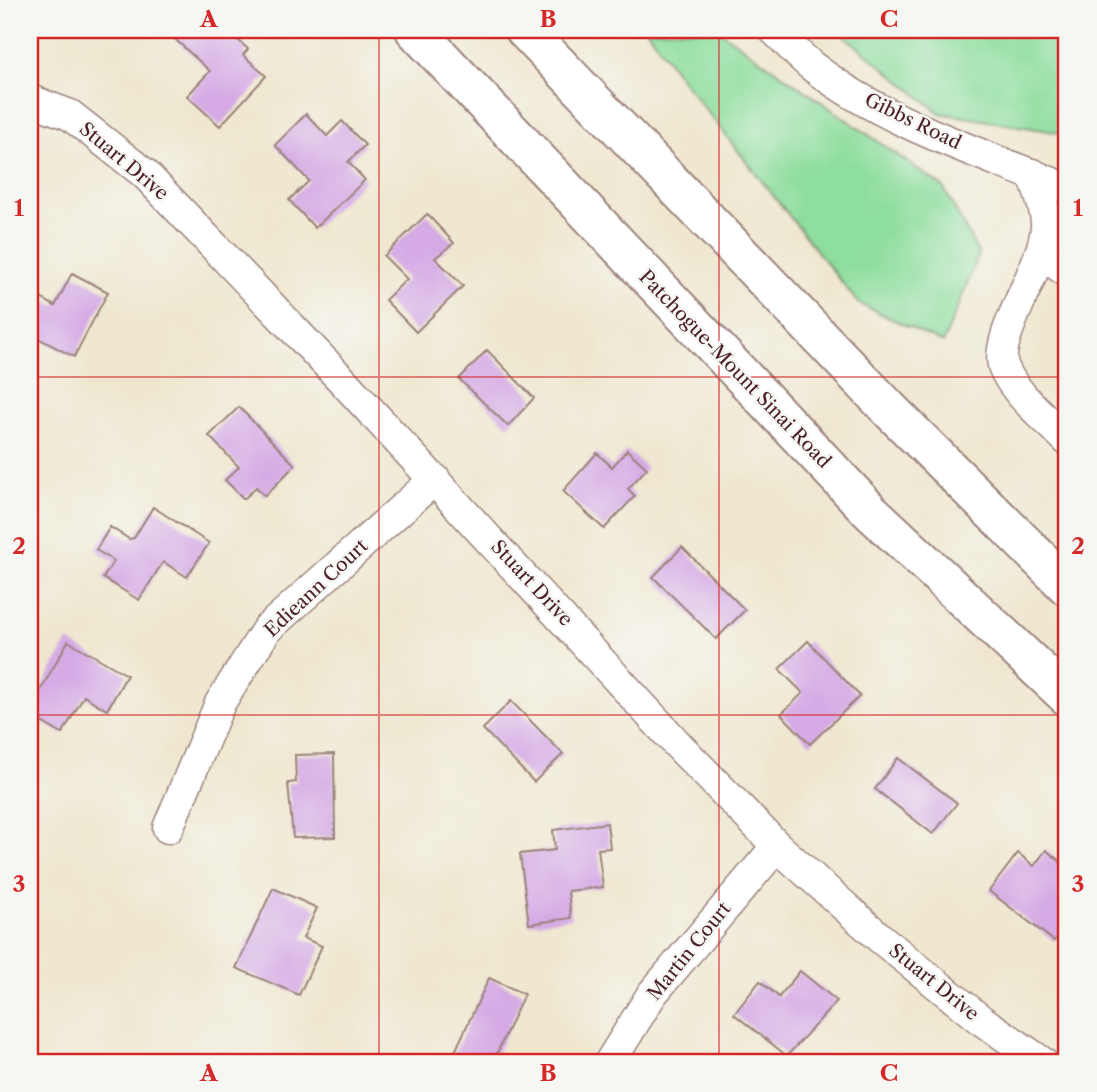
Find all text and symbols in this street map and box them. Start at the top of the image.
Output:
text: A [199,5,219,33]
text: B [539,5,557,33]
text: C [880,5,898,33]
street label: Gibbs Road [861,88,965,154]
street label: Stuart Drive [75,117,173,205]
text: 1 [14,194,25,222]
text: 1 [1073,194,1084,222]
street label: Patchogue-Mount Sinai Road [634,265,836,473]
text: 2 [12,532,26,560]
text: 2 [1071,532,1085,560]
street label: Edieann Court [260,534,373,642]
street label: Stuart Drive [486,535,578,631]
text: 3 [13,870,26,898]
text: 3 [1072,870,1085,898]
street label: Martin Court [643,897,736,1005]
street label: Stuart Drive [884,939,984,1025]
text: A [199,1059,219,1087]
text: B [539,1059,557,1087]
text: C [880,1059,898,1087]

